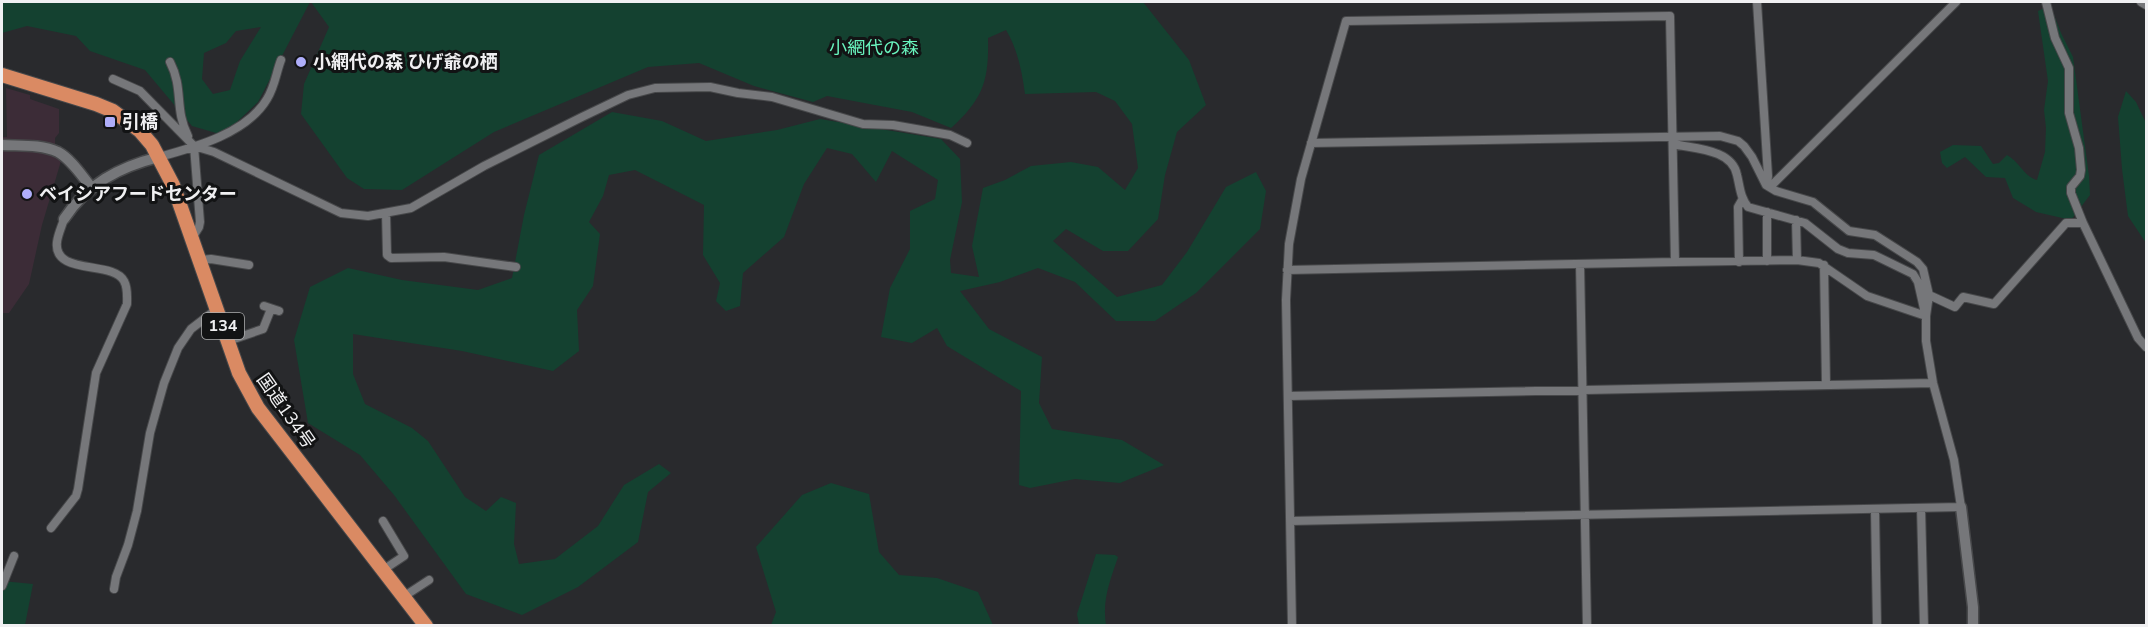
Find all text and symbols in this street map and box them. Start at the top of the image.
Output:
park label: 小網代の森 [829,36,919,60]
place label: 小網代の森 ひげ爺の栖 [313,50,498,74]
marker: 小網代の森 ひげ爺の栖 [294,55,308,69]
place label: 引橋 [122,110,158,134]
marker: 引橋 [103,115,117,129]
place label: ベイシアフードセンター [39,182,237,206]
marker: ベイシアフードセンター [20,187,34,201]
road number: 134 [202,313,244,339]
street label: 国道134号 [251,369,321,453]

